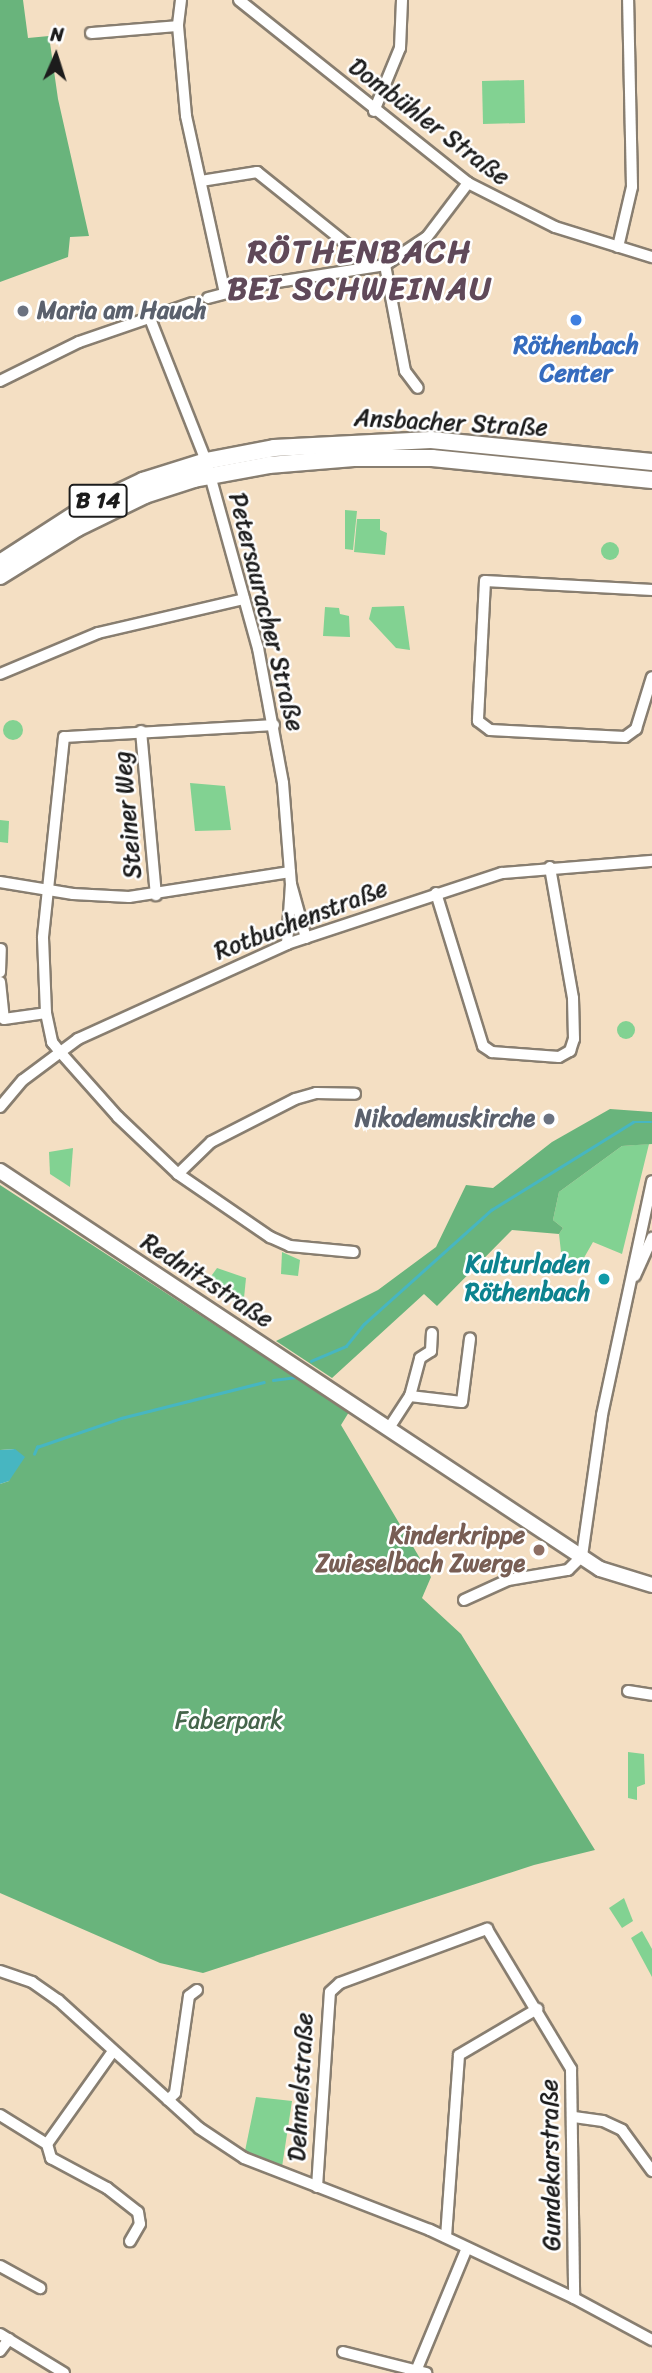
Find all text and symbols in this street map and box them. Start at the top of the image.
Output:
text: N [50,18,65,51]
north arrow [21,21,91,91]
street label: Dombühler Straße [343,52,515,192]
district label: RÖTHENBACH BEI SCHWEINAU [232,234,488,309]
place label: Maria am Hauch [37,297,207,325]
marker: Maria am Hauch [15,303,31,319]
marker: Röthenbach Center [568,312,584,328]
place label: Röthenbach Center [514,332,638,388]
street label: Ansbacher Straße [353,404,549,442]
road number: B 14 [68,481,128,520]
street label: Petersauracher Straße [222,490,310,734]
street label: Steiner Weg [108,750,148,880]
street label: Rotbuchenstraße [210,874,392,966]
place label: Nikodemuskirche [355,1105,535,1133]
marker: Nikodemuskirche [541,1111,557,1127]
street label: Rednitzstraße [136,1228,278,1334]
place label: Kulturladen Röthenbach [465,1251,590,1307]
marker: Kulturladen Röthenbach [596,1271,612,1287]
place label: Kinderkrippe Zwieselbach Zwerge [315,1522,525,1578]
marker: Kinderkrippe Zwieselbach Zwerge [531,1542,547,1558]
park label: Faberpark [175,1707,283,1735]
street label: Dehmelstraße [283,2012,319,2162]
street label: Gundekarstraße [535,2079,567,2251]

